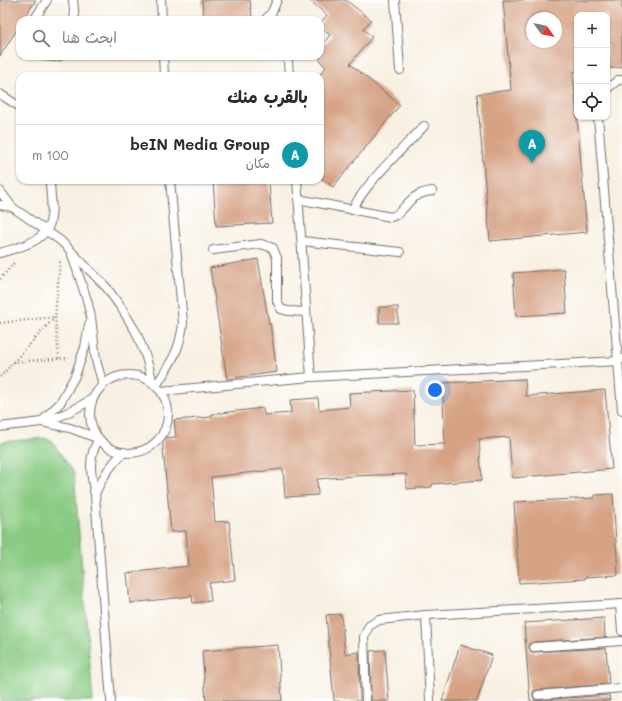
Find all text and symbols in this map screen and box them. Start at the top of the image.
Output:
north arrow [526,12,562,48]
map controls [574,12,610,120]
button: + [574,12,610,48]
search box [16,16,324,60]
icon: search [30,27,52,49]
text: ابحث هنا [62,27,117,47]
button: − [574,48,610,84]
button: locate [574,84,610,120]
text: بالقرب منك [227,85,308,107]
pin: A [519,130,545,163]
text: beIN Media Group [130,134,270,154]
text: 100 m [32,146,68,163]
text: A [290,146,300,163]
text: مكان [246,154,270,171]
your location [425,380,445,400]

